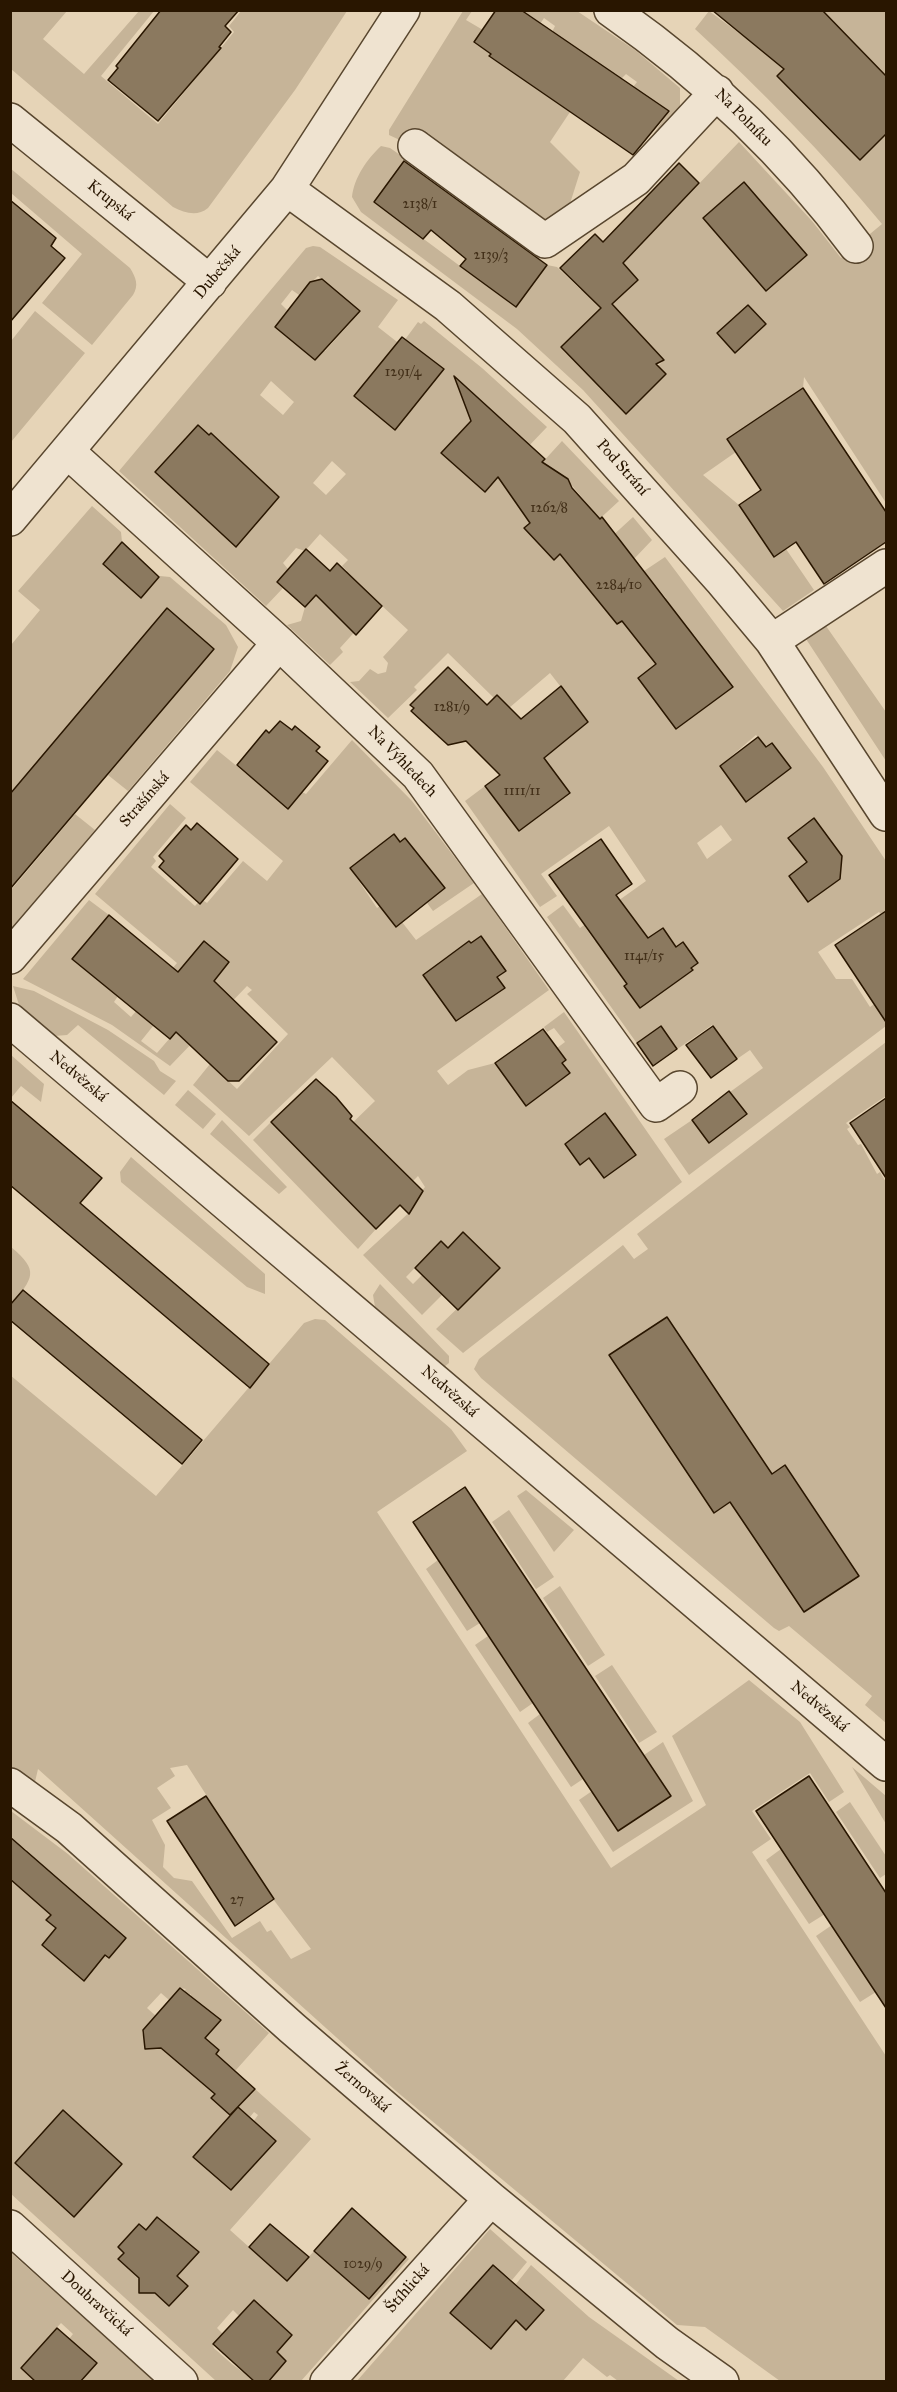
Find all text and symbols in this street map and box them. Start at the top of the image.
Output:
street label: Na Polníku [710,85,776,151]
street label: Krupská [83,177,137,225]
house number: 2138/1 [403,197,437,213]
street label: Dubečská [191,243,245,303]
house number: 2139/3 [474,248,508,264]
house number: 1291/4 [385,365,421,381]
street label: Pod Strání [592,436,652,500]
house number: 1262/8 [530,501,568,517]
house number: 2284/10 [596,578,642,594]
house number: 1281/9 [434,700,470,716]
street label: Na Výhledech [363,722,441,802]
street label: Strašínská [116,769,174,831]
house number: 1111/11 [504,784,540,800]
house number: 1141/15 [624,949,664,965]
street label: Nedvězská [45,1047,111,1107]
street label: Nedvězská [416,1362,482,1422]
street label: Nedvězská [786,1677,852,1737]
house number: 27 [230,1893,244,1909]
street label: Žernovská [330,2059,394,2117]
house number: 1029/9 [343,2257,383,2273]
street label: Štíhlická [382,2261,434,2317]
street label: Doubravčická [56,2267,136,2341]

